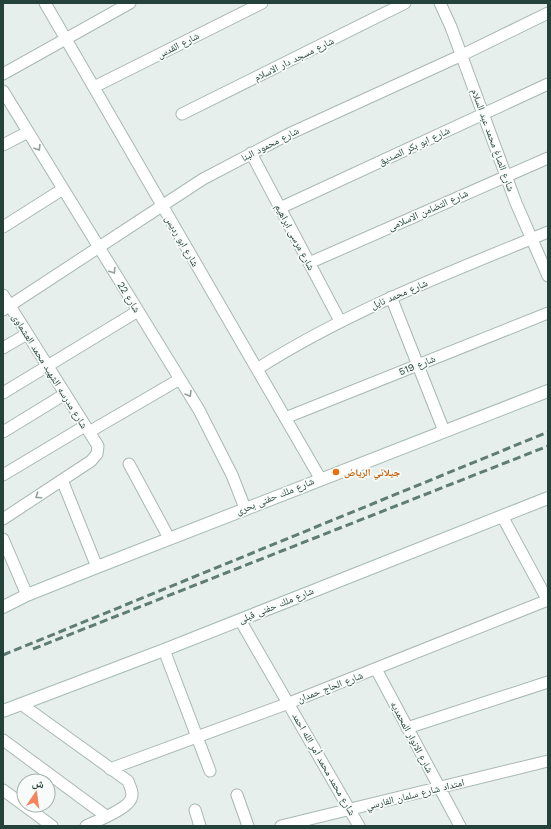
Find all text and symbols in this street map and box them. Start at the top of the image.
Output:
street label: شارع القدس [155,30,202,61]
street label: شارع مسجد دار الاسلام [252,35,337,85]
street label: شارع الصاغ محمد عبد السلام [467,87,517,194]
street label: شارع محمود البنا [239,125,301,164]
street label: شارع ابو بكر الصديق [377,125,452,168]
one-way arrow [33,144,41,151]
street label: شارع التضامن الاسلامى [386,187,470,233]
street label: شارع مرسى ابراهيم [271,202,317,273]
street label: شارع ابو رديس [162,213,201,269]
one-way arrow [109,267,116,274]
street label: شارع محمد نايل [369,277,430,312]
street label: شارع 22 [114,280,143,315]
street label: شارع مدرسه الشهيد محمد العشماوى [9,312,90,431]
street label: شارع 519 [397,353,438,378]
one-way arrow [184,390,191,397]
marker: جيلاتي الرياض [331,467,341,477]
place label: جيلاتي الرياض [344,467,401,480]
street label: شارع ملك حفنى بحرى [234,475,316,518]
one-way arrow [35,491,42,499]
street label: شارع ملك حفنى قبلى [237,585,316,626]
street label: شارع الحاج حمدان [296,669,365,705]
street label: شارع الانوار المحمديه [388,699,436,775]
street label: شارع محمد محمد أمر الله احمد [289,710,359,818]
north arrow [16,773,56,813]
text: ش [31,776,46,792]
street label: امتداد شارع سلمان الفارسي [365,776,466,814]

